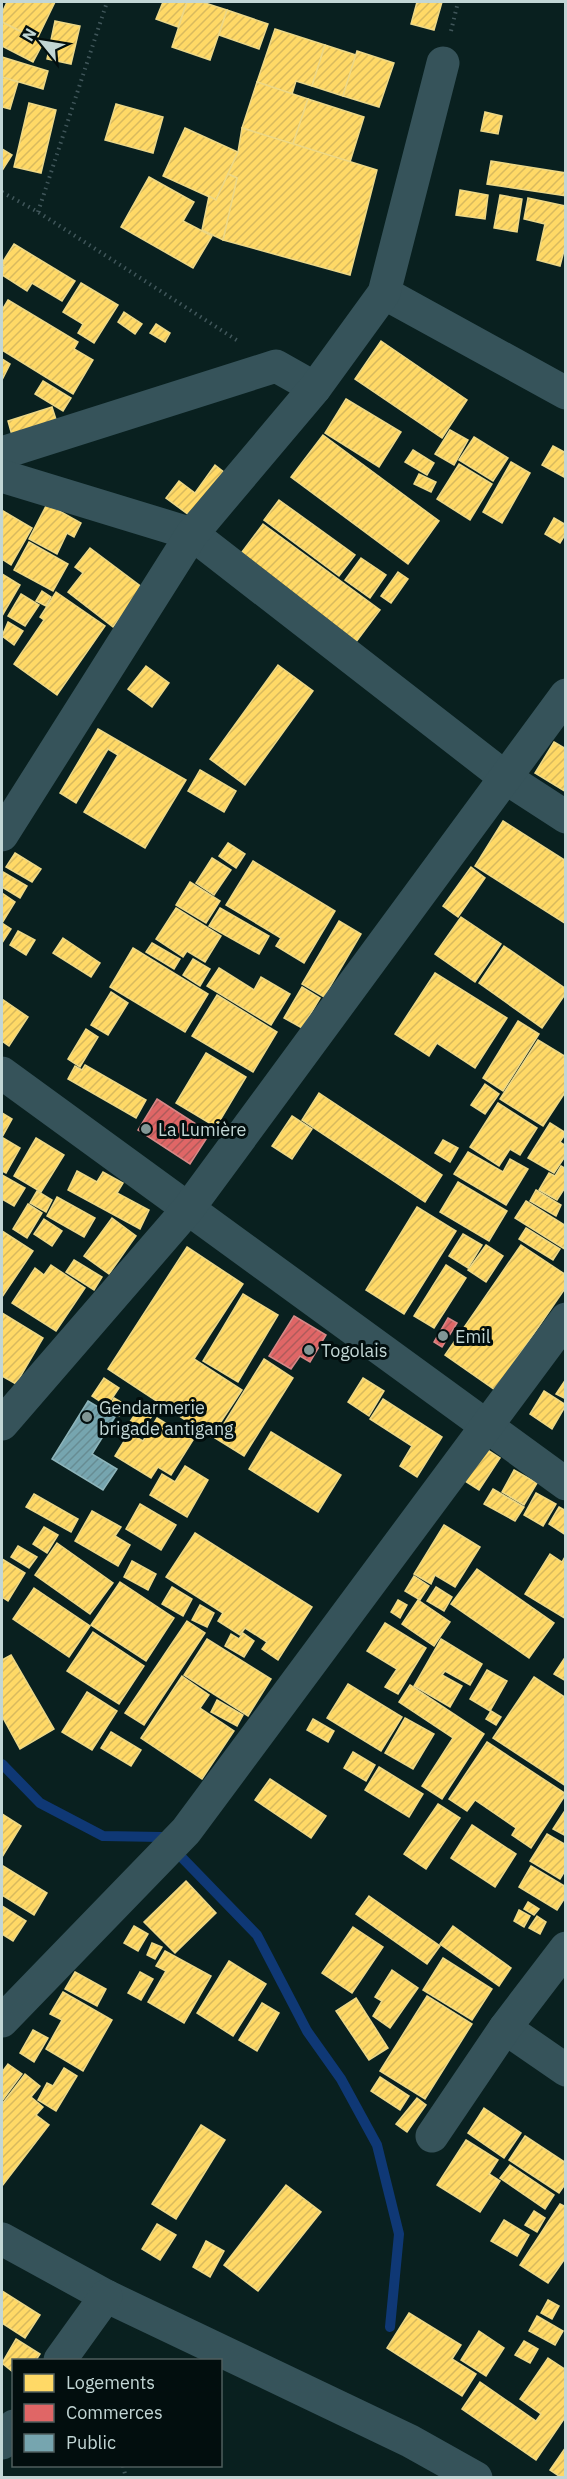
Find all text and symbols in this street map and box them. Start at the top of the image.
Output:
north arrow [12,12,72,72]
text: N [17,24,41,45]
place label: La Lumière [158,1118,247,1141]
marker: La Lumière [139,1122,153,1136]
place label: Emil [455,1325,491,1348]
marker: Emil [436,1329,450,1343]
place label: Togolais [321,1339,387,1362]
marker: Togolais [302,1343,316,1357]
place label: Gendarmerie brigade antigang [99,1396,234,1440]
marker: Gendarmerie brigade antigang [80,1410,94,1424]
legend [12,2359,222,2467]
text: Logements [66,2371,155,2394]
text: Commerces [66,2401,163,2424]
text: Public [66,2431,116,2454]

